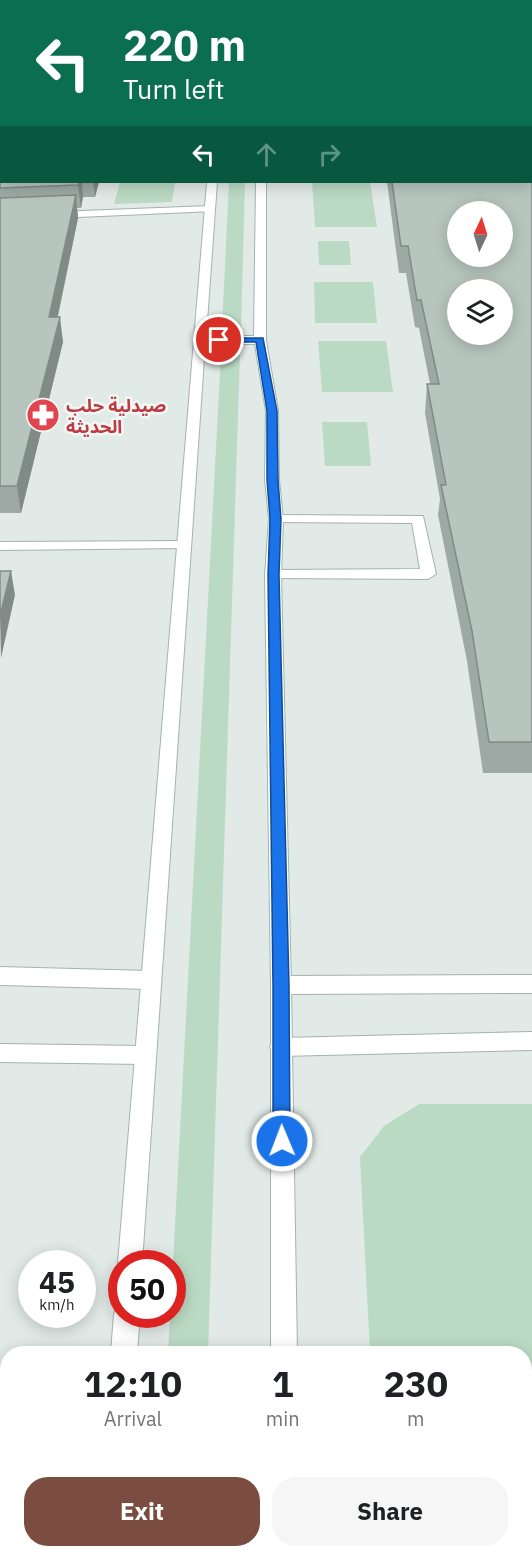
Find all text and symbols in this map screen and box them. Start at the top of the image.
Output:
text: 220 m [123,18,246,73]
icon: left [24,24,102,102]
text: Turn left [123,71,224,106]
icon: left [187,138,220,171]
icon: ahead [250,138,283,171]
icon: right [313,138,346,171]
north arrow [447,201,513,267]
map controls [447,201,513,345]
button: layers [447,279,513,345]
pin [193,314,244,365]
icon: arrive [202,323,235,356]
place label: صيدلية حلب الحديثة [66,394,166,438]
pharmacy icon: صيدلية حلب الحديثة [25,397,61,433]
position arrow [250,1109,314,1173]
speed limit sign: 50 [108,1250,186,1328]
text: 45 [39,1262,75,1301]
text: km/h [39,1295,75,1314]
text: 12:10 [84,1360,182,1407]
text: 1 [272,1360,294,1407]
text: 230 [383,1360,448,1407]
text: Arrival [104,1405,162,1432]
text: min [266,1405,300,1432]
text: m [407,1405,425,1432]
button: Exit [24,1477,260,1546]
button: Share [272,1477,508,1546]

